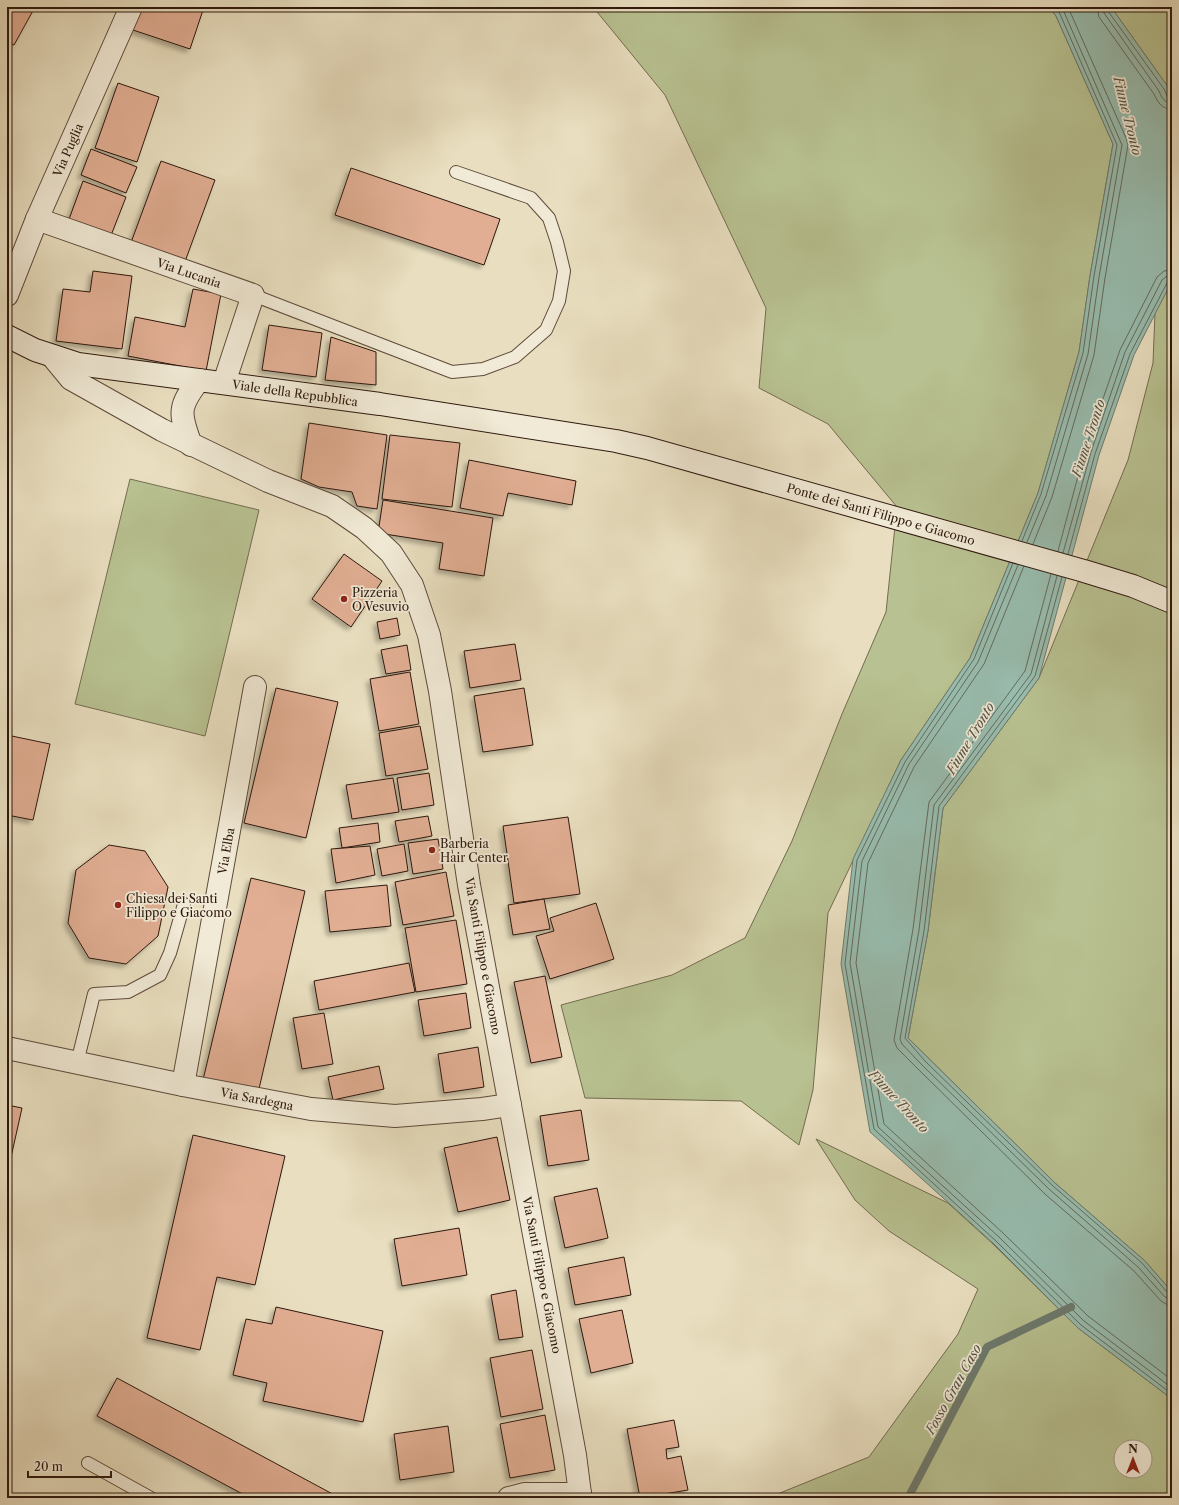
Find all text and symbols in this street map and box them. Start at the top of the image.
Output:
water label: Fiume Tronto [1110,74,1146,157]
street label: Via Puglia [49,120,87,180]
street label: Via Lucania [154,255,224,291]
street label: Viale della Repubblica [230,377,360,409]
water label: Fiume Tronto [1068,397,1108,480]
street label: Ponte dei Santi Filippo e Giacomo [785,480,977,548]
place label: Pizzeria O Vesuvio [352,585,409,614]
marker: Pizzeria O Vesuvio [339,594,349,604]
water label: Fiume Tronto [942,699,998,778]
street label: Via Elba [214,826,238,876]
place label: Barberia Hair Center [440,836,508,865]
marker: Barberia Hair Center [427,845,437,855]
street label: Via Santi Filippo e Giacomo [462,875,504,1036]
place label: Chiesa dei Santi Filippo e Giacomo [126,891,232,920]
marker: Chiesa dei Santi Filippo e Giacomo [113,900,123,910]
water label: Fiume Tronto [865,1065,932,1136]
street label: Via Sardegna [218,1084,296,1114]
street label: Via Santi Filippo e Giacomo [519,1194,565,1355]
water label: Fosso Gran Caso [921,1341,984,1438]
north arrow [1113,1439,1153,1479]
text: N [1128,1442,1138,1456]
scale bar [28,1453,111,1479]
text: 20 m [34,1459,63,1474]

